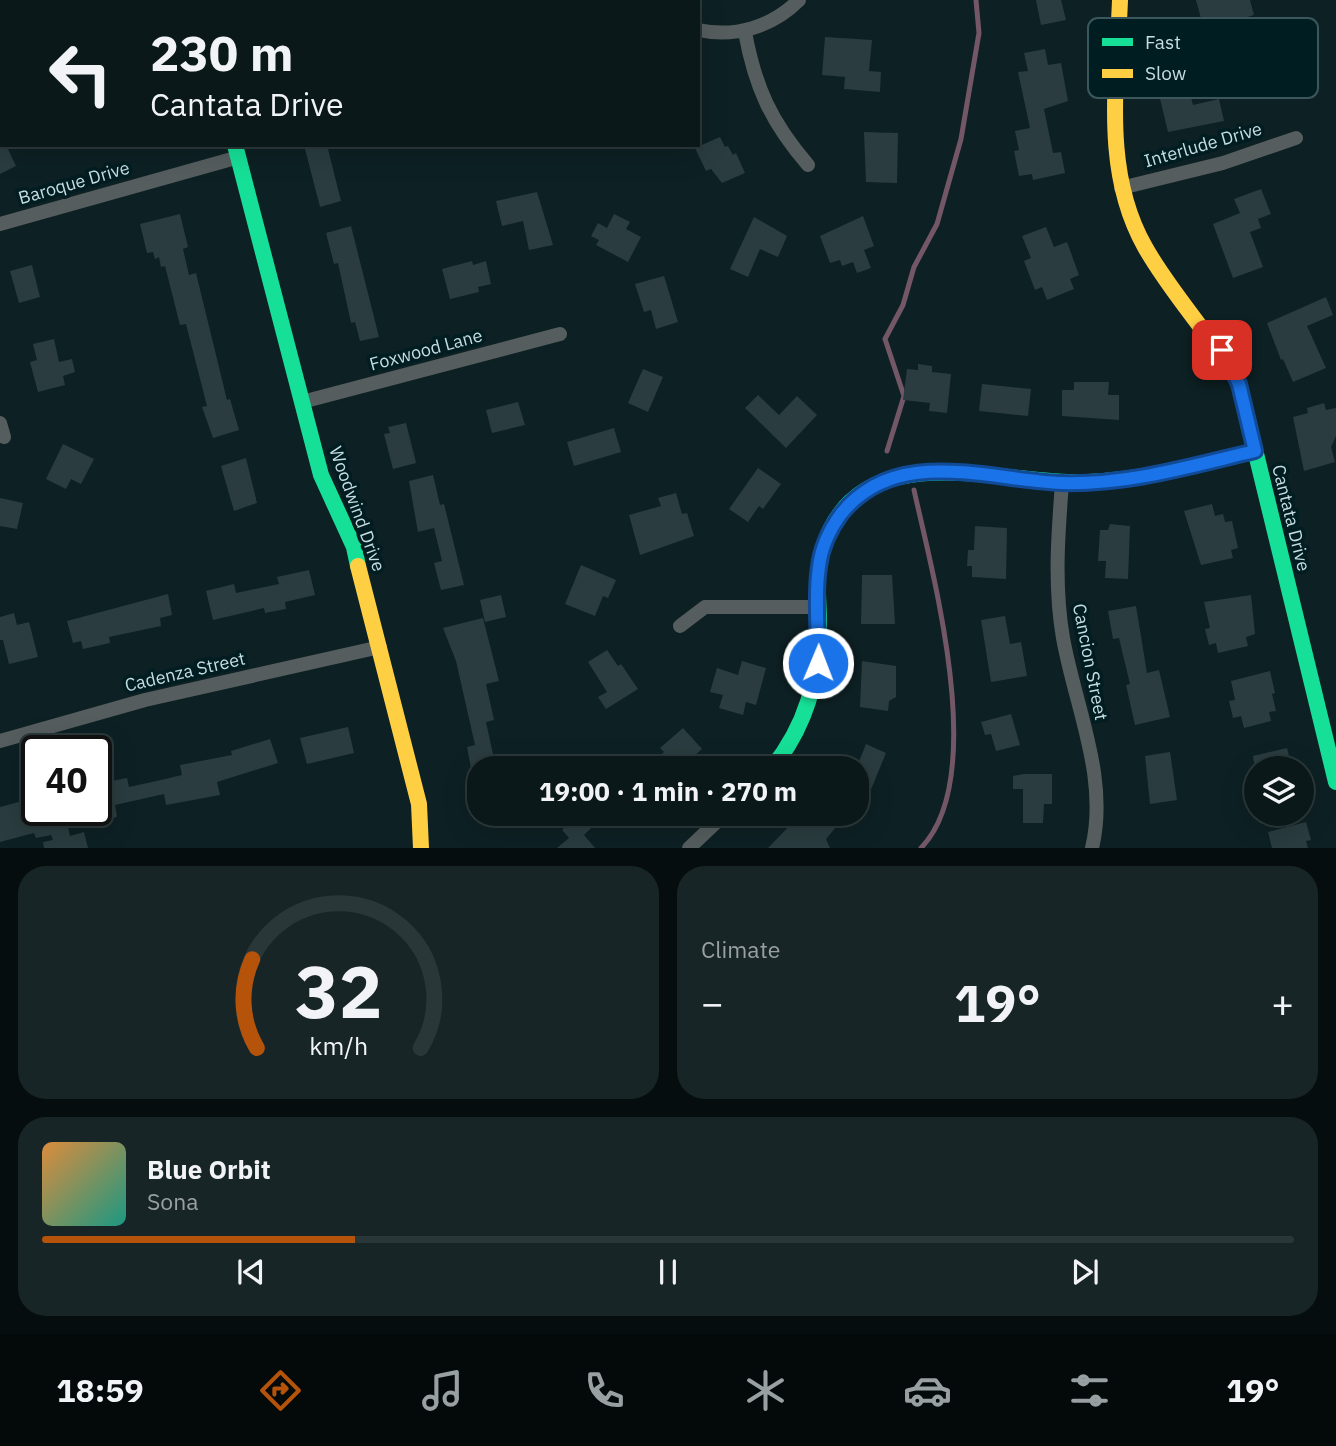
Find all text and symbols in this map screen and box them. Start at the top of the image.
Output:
legend [1088,18,1318,98]
text: 230 m [150,21,294,84]
icon: left [35,28,126,119]
text: Fast [1145,30,1181,54]
text: Slow [1145,61,1186,85]
text: Cantata Drive [150,83,344,125]
street label: Interlude Drive [1141,117,1265,172]
street label: Baroque Drive [16,156,132,209]
pin [1192,320,1252,380]
street label: Foxwood Lane [367,323,485,376]
icon: arrive [1203,331,1241,369]
street label: Woodwind Drive [324,443,391,575]
street label: Cantata Drive [1267,462,1316,574]
street label: Cancion Street [1068,602,1113,722]
position arrow [781,626,855,700]
street label: Cadenza Street [122,646,247,697]
speed limit sign: 40 [21,735,112,826]
map controls [1244,756,1314,826]
button: layers [1244,756,1314,826]
text: 19:00 · 1 min · 270 m [539,774,797,808]
text: Climate [701,934,780,964]
text: 32 [295,944,382,1039]
text: 19° [954,969,1041,1036]
text: − [701,978,724,1027]
text: + [1271,978,1294,1027]
text: km/h [309,1029,368,1062]
text: Blue Orbit [147,1152,271,1186]
text: Sona [147,1186,199,1216]
icon: previous [232,1253,270,1291]
icon: pause [649,1253,687,1291]
icon: next [1066,1253,1104,1291]
icon: directions [256,1366,305,1415]
icon: music [418,1366,467,1415]
icon: phone [580,1366,629,1415]
icon: climate [741,1366,790,1415]
icon: car [903,1366,952,1415]
icon: filters [1065,1366,1114,1415]
text: 18:59 [56,1369,144,1411]
text: 19° [1226,1369,1280,1411]

